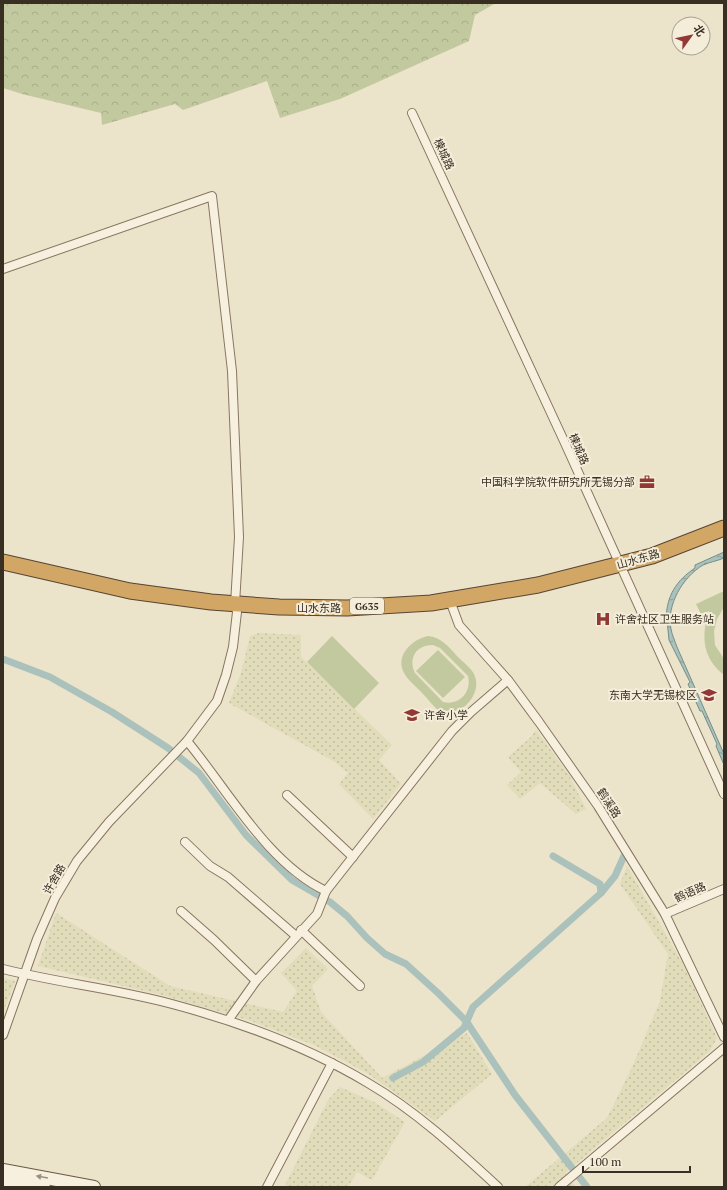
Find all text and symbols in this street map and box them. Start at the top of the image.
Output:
north arrow [671,16,711,56]
text: 北 [691,22,708,39]
street label: 楝城路 [431,136,457,172]
street label: 楝城路 [566,431,592,467]
office icon: 中国科学院软件研究所无锡分部 [638,473,656,491]
place label: 中国科学院软件研究所无锡分部 [481,475,635,489]
street label: 山水东路 [615,546,661,572]
road number: G635 [350,598,384,614]
street label: 山水东路 [297,601,341,615]
hospital icon: 许舍社区卫生服务站 [594,610,612,628]
place label: 许舍社区卫生服务站 [615,612,714,626]
school or university icon: 东南大学无锡校区 [700,686,718,704]
place label: 东南大学无锡校区 [609,688,697,702]
school or university icon: 许舍小学 [403,706,421,724]
place label: 许舍小学 [424,708,468,722]
street label: 鹤溪路 [594,785,624,821]
street label: 许舍路 [40,861,68,897]
street label: 鹤语路 [672,879,708,905]
scale bar [583,1148,690,1174]
text: 100 m [589,1154,622,1169]
one-way arrow [36,1174,48,1180]

